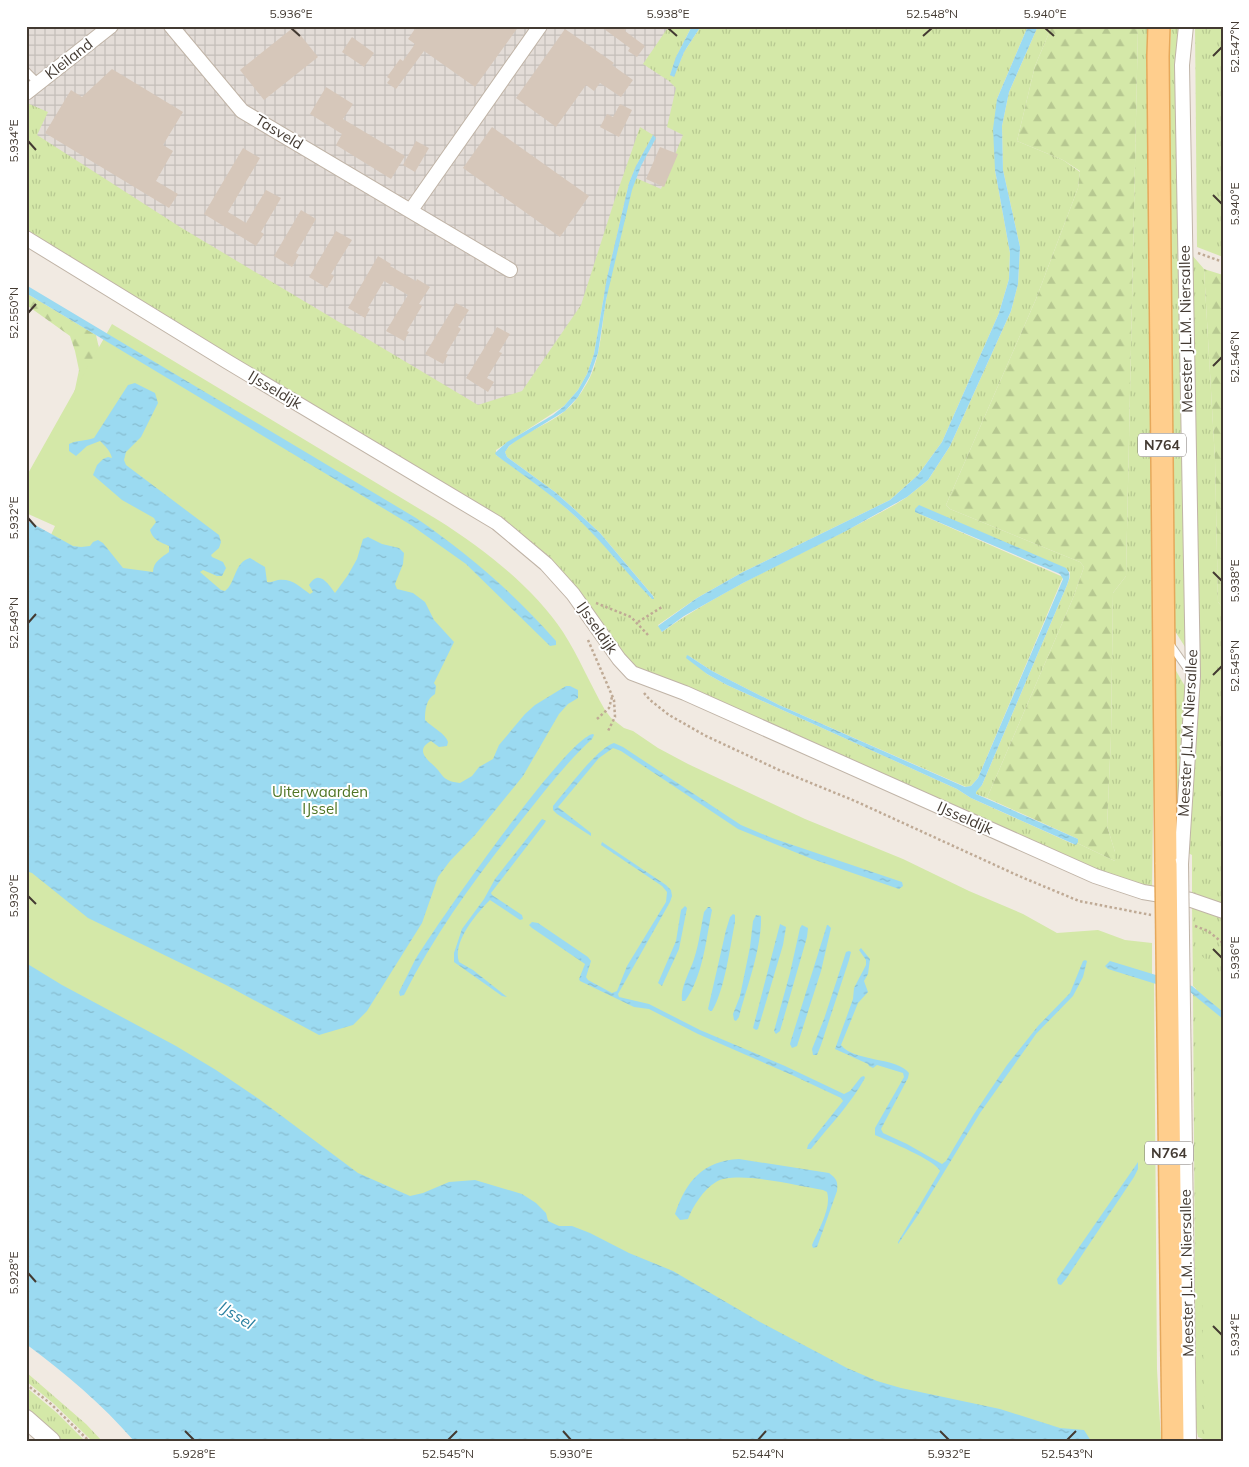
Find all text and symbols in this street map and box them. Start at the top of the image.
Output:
text: 5.936°E [269,6,313,21]
text: 5.938°E [646,6,690,21]
text: 52.548°N [906,6,958,21]
text: 5.940°E [1023,6,1067,21]
text: 52.547°N [1227,21,1242,73]
street label: Kleiland [41,34,96,83]
street label: Tasveld [252,110,307,153]
text: 5.934°E [6,119,21,163]
text: 5.940°E [1227,182,1242,226]
street label: Meester J.L.M. Niersallee [1175,245,1196,413]
text: 52.550°N [6,287,21,339]
text: 52.546°N [1227,331,1242,383]
street label: IJsseldijk [245,366,306,413]
road number: N764 [1138,434,1186,456]
text: 5.932°E [6,496,21,540]
text: 5.938°E [1227,559,1242,603]
text: 52.549°N [6,597,21,649]
street label: IJsseldijk [573,598,622,658]
text: 52.545°N [1227,640,1242,692]
street label: Meester J.L.M. Niersallee [1174,649,1201,817]
park label: Uiterwaarden IJssel [272,782,368,818]
street label: IJsseldijk [934,797,996,838]
text: 5.930°E [6,874,21,918]
text: 5.936°E [1227,936,1242,980]
road number: N764 [1145,1142,1193,1164]
street label: Meester J.L.M. Niersallee [1176,1189,1197,1357]
text: 5.928°E [6,1251,21,1295]
water label: IJssel [216,1297,258,1334]
text: 5.934°E [1227,1313,1242,1357]
text: 5.928°E [172,1446,216,1461]
text: 52.545°N [422,1446,474,1461]
text: 5.930°E [549,1446,593,1461]
text: 52.544°N [732,1446,784,1461]
text: 5.932°E [927,1446,971,1461]
text: 52.543°N [1041,1446,1093,1461]

